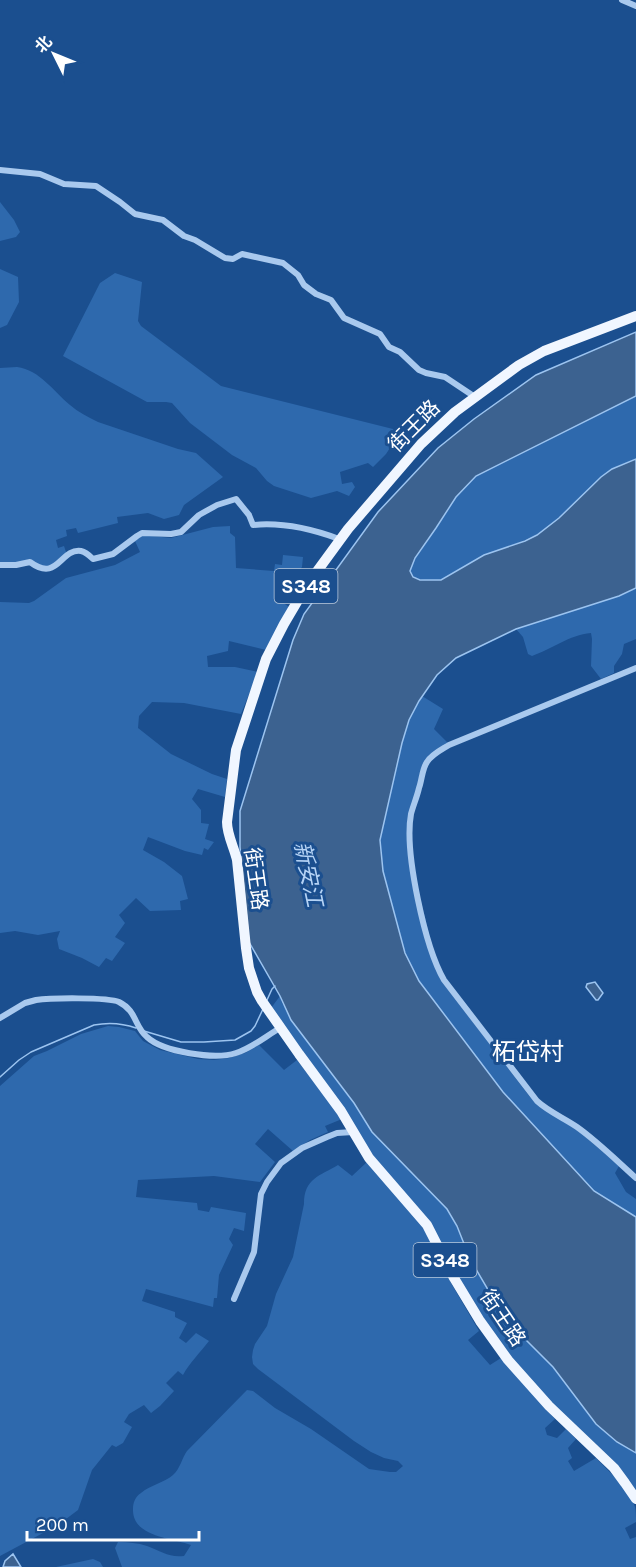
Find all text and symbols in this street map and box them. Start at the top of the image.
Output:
north arrow [24,24,84,84]
text: 北 [31,32,56,56]
street label: 街王路 [383,395,445,457]
road number: S348 [274,569,338,603]
water label: 新安江 [288,839,328,911]
street label: 街王路 [240,846,272,912]
district label: 柘岱村 [492,1038,564,1066]
road number: S348 [414,1243,476,1277]
street label: 街王路 [475,1285,531,1351]
scale bar [27,1504,200,1542]
text: 200 m [36,1514,89,1536]

